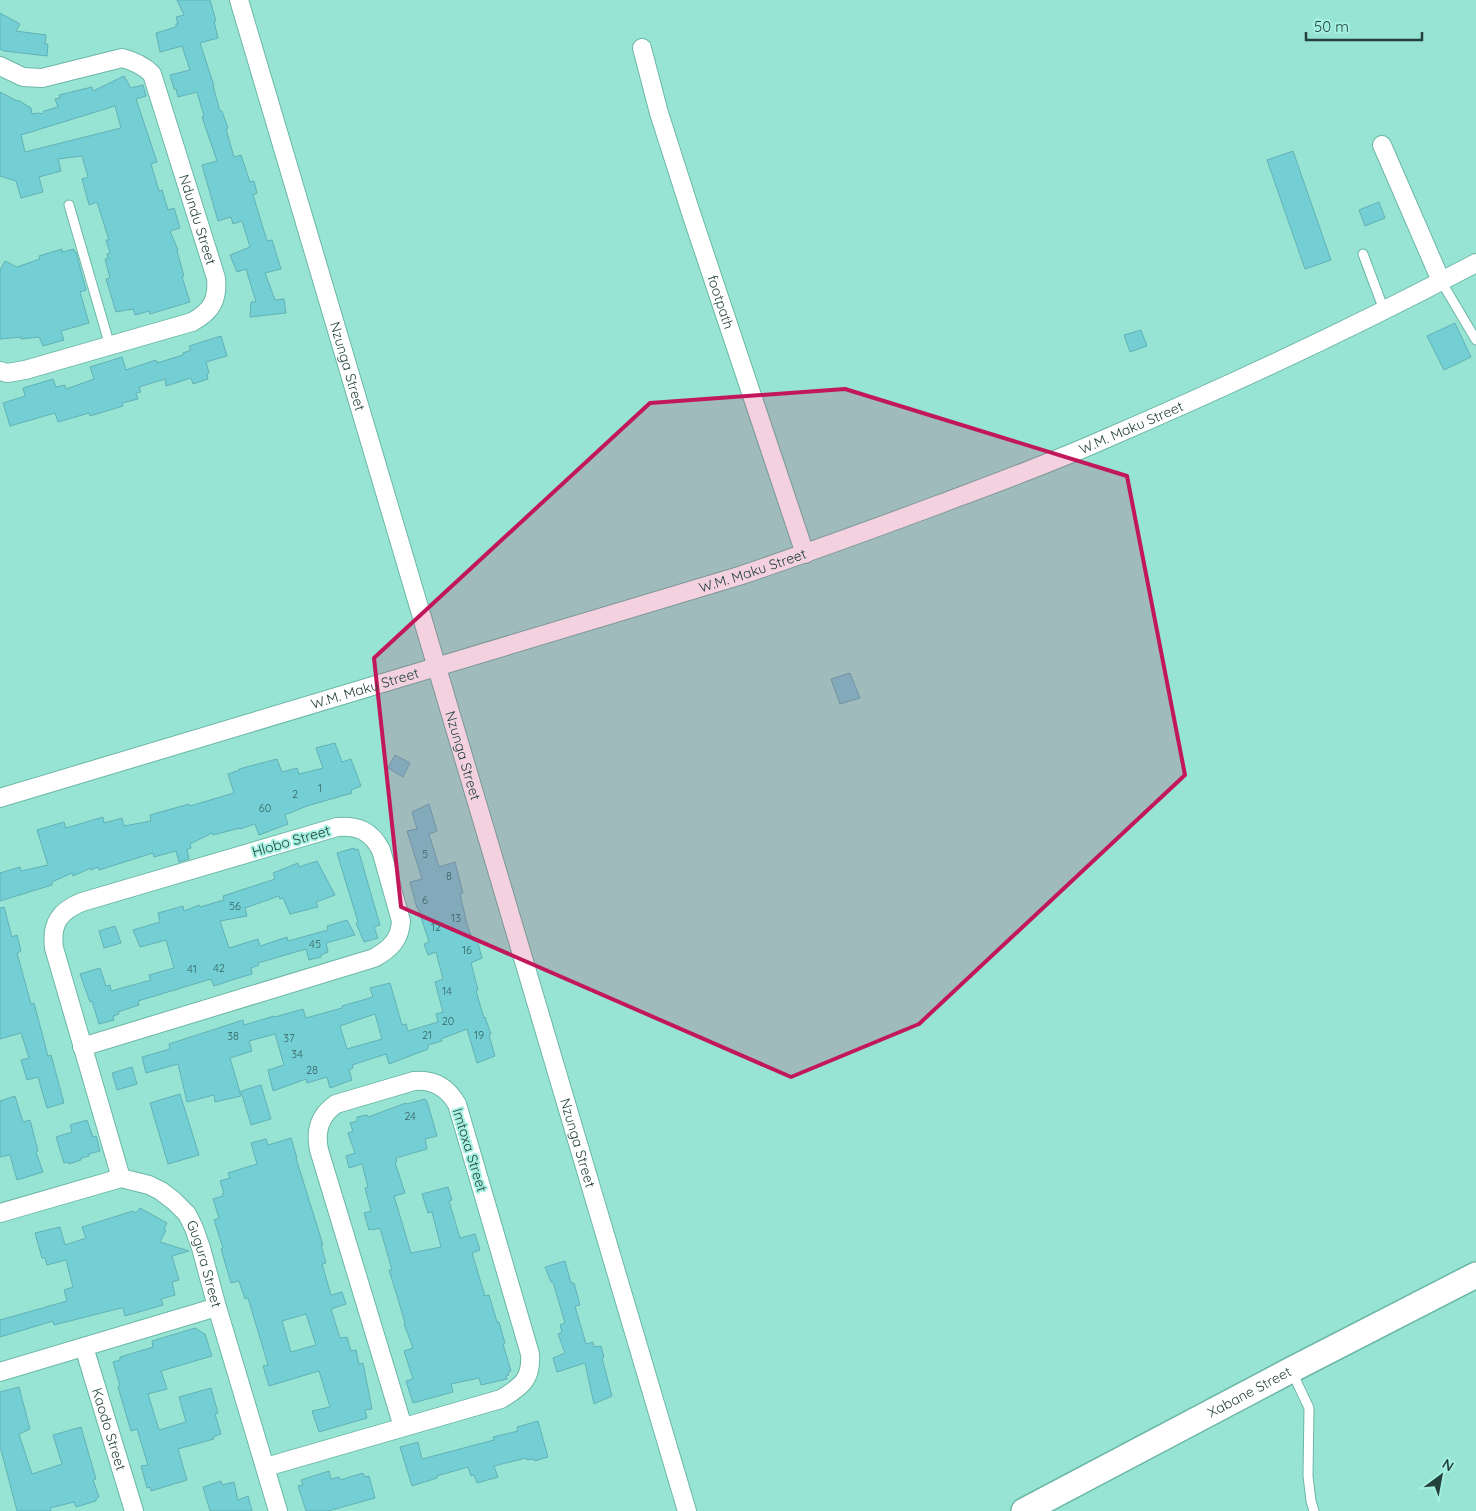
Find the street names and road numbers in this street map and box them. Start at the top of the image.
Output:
street label: Ndundu Street [175,172,220,267]
street label: footpath [703,273,738,331]
street label: Nzunga Street [326,319,369,413]
street label: W.M. Maku Street [1076,397,1186,458]
street label: W.M. Maku Street [697,544,809,597]
street label: W.M. Maku Street [309,664,421,713]
street label: Nzunga Street [441,709,485,803]
street label: Hlobo Street [250,821,332,861]
street label: Nzunga Street [556,1096,600,1190]
street label: Imtoxa Street [449,1106,491,1194]
street label: Gugura Street [183,1217,226,1310]
street label: Xabane Street [1205,1362,1295,1421]
street label: Kaodo Street [88,1386,130,1473]

